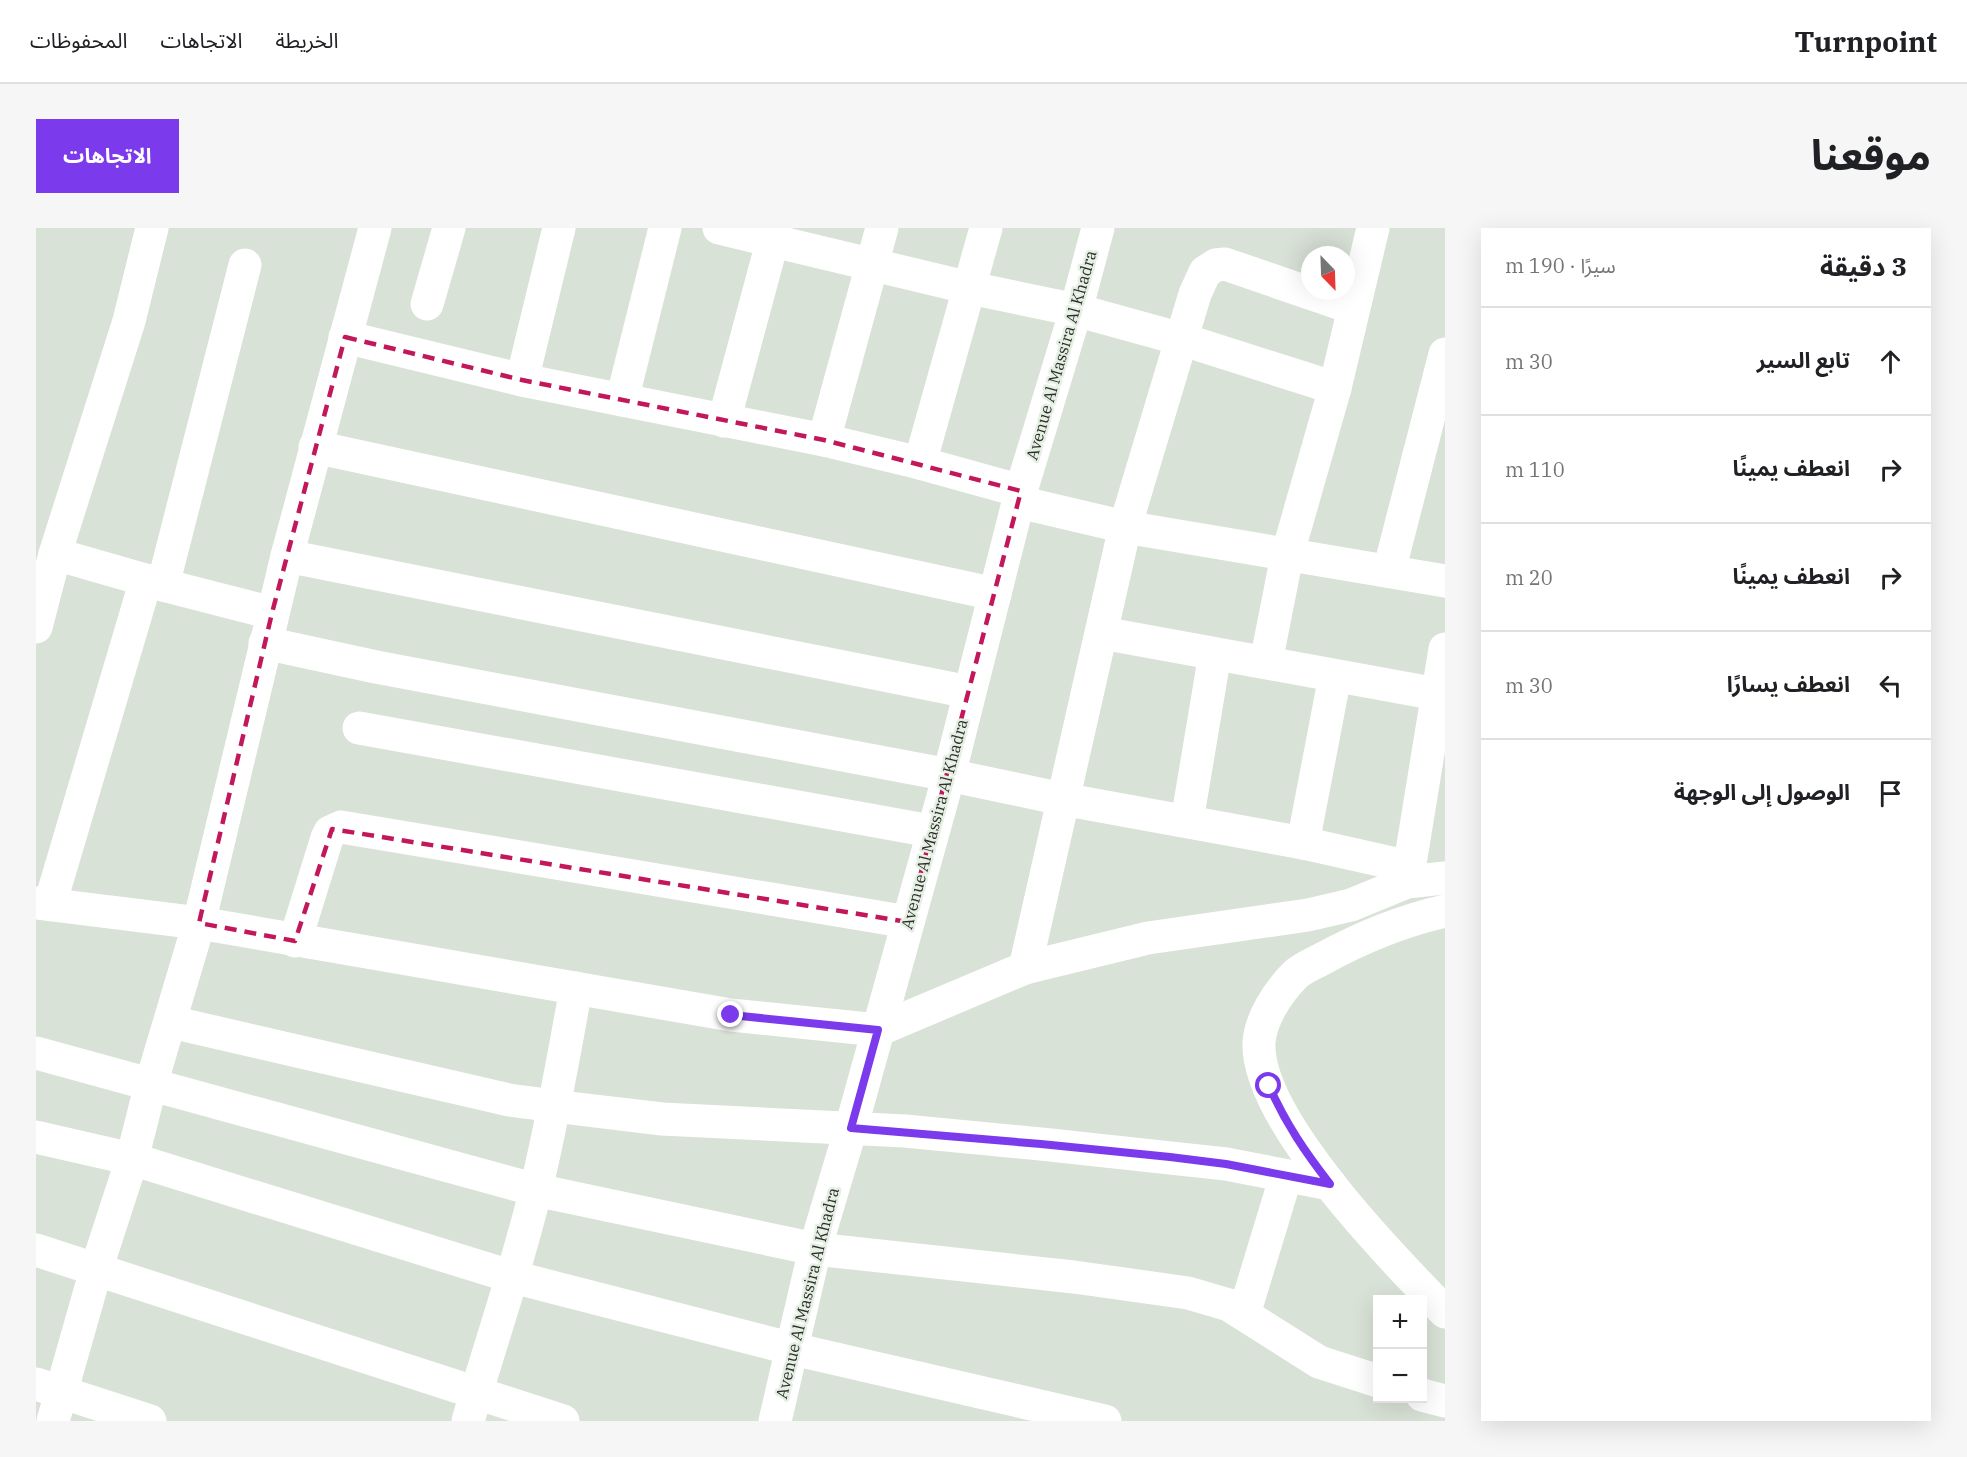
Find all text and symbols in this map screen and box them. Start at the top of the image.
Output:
text: Turnpoint [1794,23,1937,60]
text: المحفوظات [30,26,127,54]
text: الاتجاهات [160,26,242,54]
text: الخريطة [275,26,338,54]
button: الاتجاهات [36,119,179,193]
text: موقعنا [1811,127,1931,182]
north arrow [1301,246,1355,300]
street label: Avenue Al Massira Al Khadra [1021,248,1101,462]
text: 3 دقيقة [1820,249,1907,283]
text: سيرًا · 190 m [1505,252,1616,279]
text: تابع السير [1757,345,1850,374]
icon: ahead [1874,345,1907,378]
text: 30 m [1505,348,1553,375]
text: انعطف يمينًا [1732,453,1850,482]
icon: right [1874,453,1907,486]
text: 110 m [1505,456,1565,483]
text: انعطف يمينًا [1732,561,1850,590]
icon: right [1874,561,1907,594]
text: 20 m [1505,564,1553,591]
text: انعطف يسارًا [1727,669,1850,698]
icon: left [1874,669,1907,702]
text: 30 m [1505,672,1553,699]
street label: Avenue Al Massira Al Khadra [896,716,972,931]
text: الوصول إلى الوجهة [1674,777,1850,806]
icon: arrive [1874,777,1907,810]
route end [717,1001,743,1027]
route start [1255,1072,1281,1098]
street label: Avenue Al Massira Al Khadra [771,1185,843,1401]
map controls [1373,1295,1427,1403]
button: + [1373,1295,1427,1349]
button: − [1373,1349,1427,1403]

